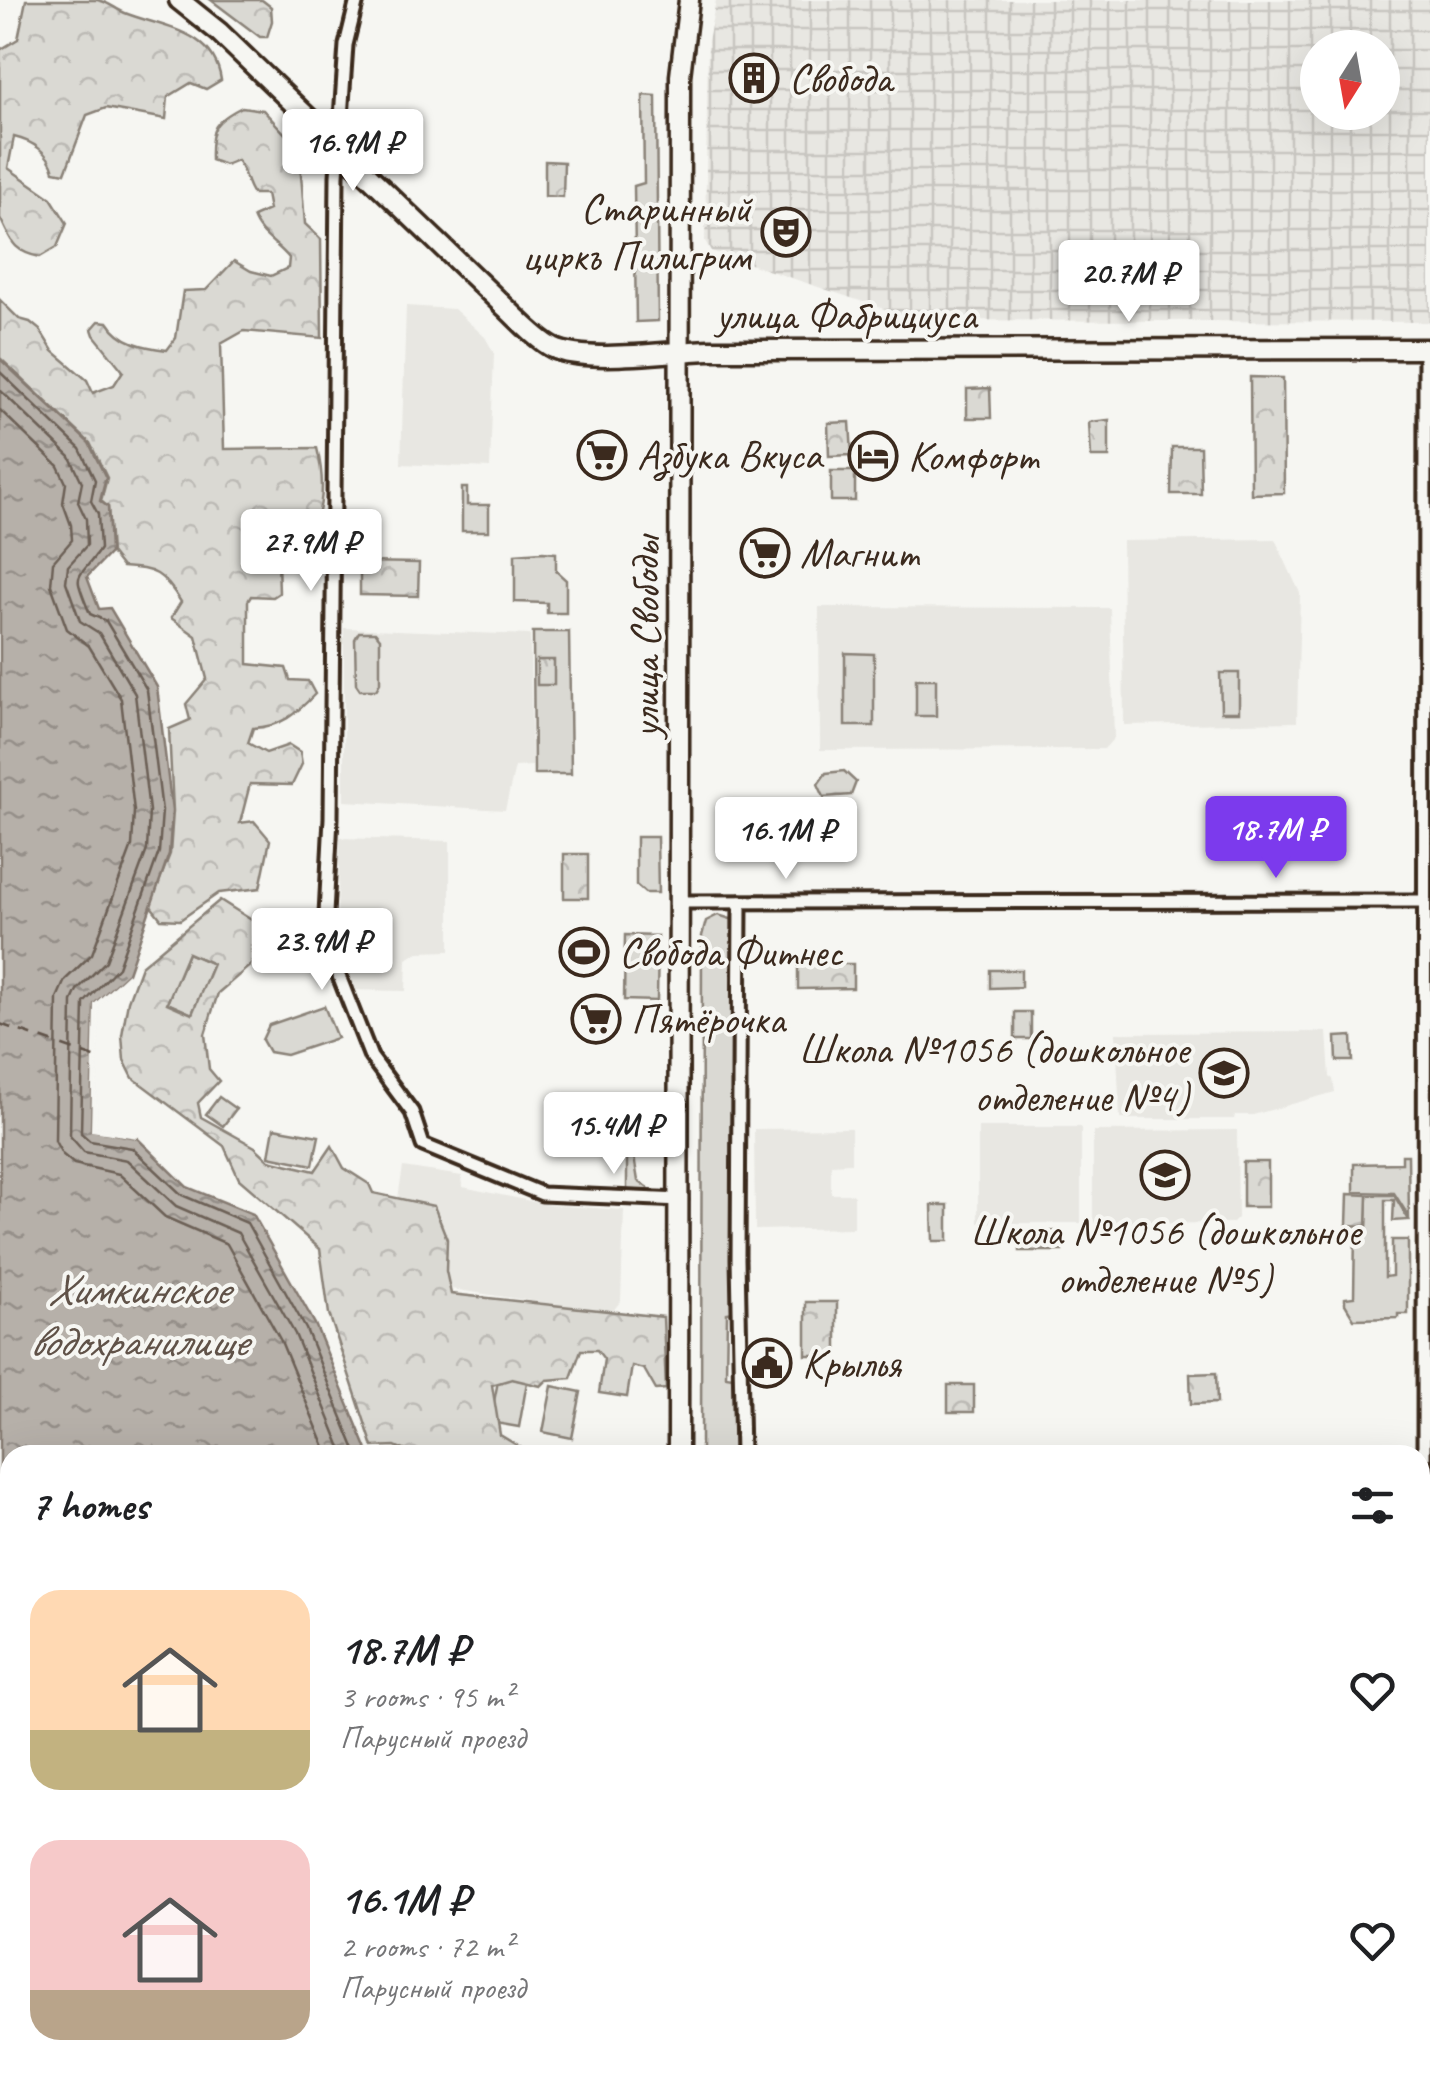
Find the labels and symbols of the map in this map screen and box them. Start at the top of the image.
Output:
north arrow [1300,30,1400,130]
building icon: Свобода [728,52,780,104]
place label: Свобода [789,52,896,105]
pin: 16.9M ₽ [261,109,445,194]
place label: Старинный циркъ Пилигрим [523,182,753,283]
theatre icon: Старинный циркъ Пилигрим [760,206,812,258]
pin: 20.7M ₽ [1037,240,1221,325]
street label: улица Фабрициуса [713,289,980,342]
supermarket icon: Азбука Вкуса [576,429,628,481]
place label: Азбука Вкуса [637,429,825,482]
hotel icon: Комфорт [847,430,899,482]
place label: Комфорт [908,430,1040,483]
pin: 27.9M ₽ [219,509,403,594]
supermarket icon: Магнит [739,527,791,579]
place label: Магнит [800,527,921,580]
street label: улица Свободы [619,533,672,741]
pin: 18.7M ₽ [1184,796,1368,881]
pin: 16.1M ₽ [694,797,878,882]
pin: 23.9M ₽ [230,908,414,993]
sports icon: Свобода Фитнес [558,926,610,978]
place label: Свобода Фитнес [619,926,844,979]
supermarket icon: Пятёрочка [570,993,622,1045]
place label: Пятёрочка [631,993,788,1046]
place label: Школа №1056 (дошкольное отделение №4) [798,1023,1192,1124]
school or university icon: Школа №1056 (дошкольное отделение №4) [1198,1047,1250,1099]
pin: 15.4M ₽ [522,1092,706,1177]
school or university icon: Школа №1056 (дошкольное отделение №5) [1139,1149,1191,1201]
place label: Школа №1056 (дошкольное отделение №5) [970,1205,1364,1306]
water label: Химкинское водохранилище [29,1261,253,1370]
public building icon: Крылья [741,1337,793,1389]
place label: Крылья [802,1337,903,1390]

